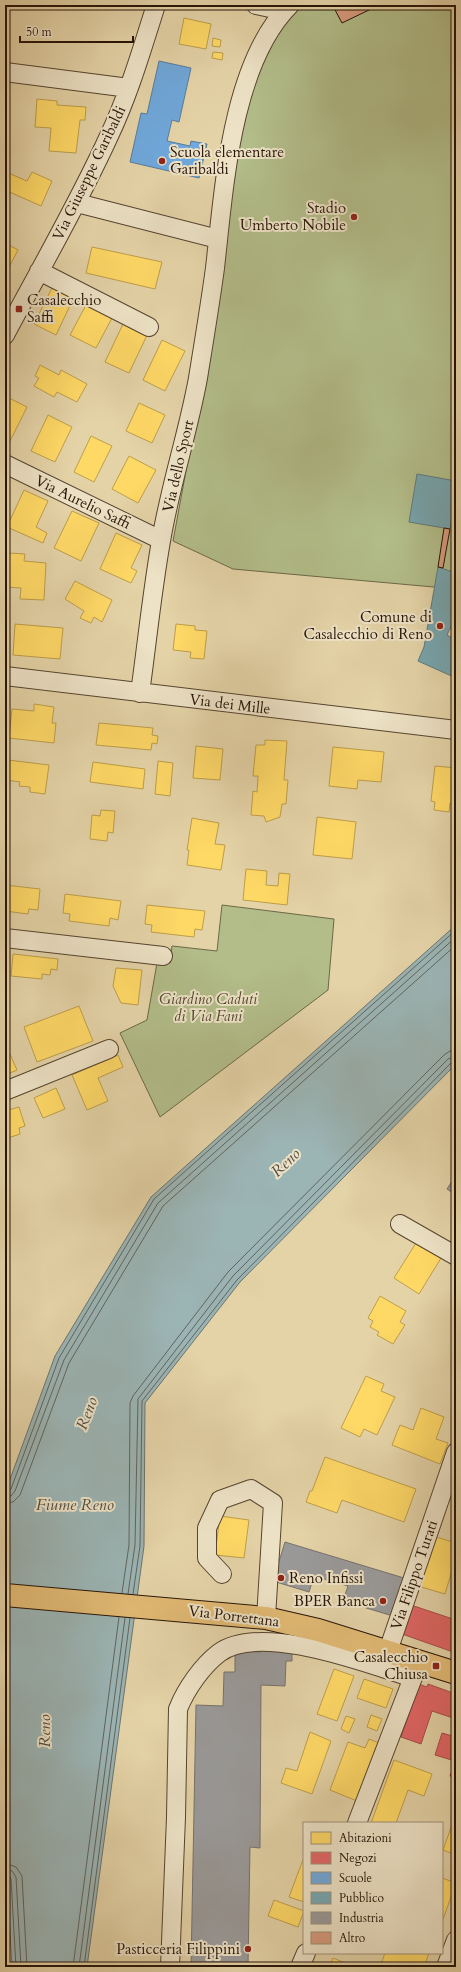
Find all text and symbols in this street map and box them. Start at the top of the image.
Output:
scale bar [20,18,133,44]
text: 50 m [26,24,53,40]
street label: Via Giuseppe Garibaldi [48,102,130,244]
place label: Scuola elementare Garibaldi [170,142,284,179]
marker: Scuola elementare Garibaldi [157,156,167,166]
place label: Stadio Umberto Nobile [240,198,346,235]
marker: Stadio Umberto Nobile [349,212,359,222]
place label: Casalecchio Saffi [27,290,101,327]
marker: Casalecchio Saffi [14,304,24,314]
street label: Via dello Sport [158,418,198,514]
street label: Via Aurelio Saffi [32,470,134,534]
place label: Comune di Casalecchio di Reno [304,607,432,644]
marker: Comune di Casalecchio di Reno [435,621,445,631]
street label: Via dei Mille [188,689,272,719]
park label: Giardino Caduti di Via Fani [159,989,258,1026]
water label: Reno [266,1143,306,1182]
water label: Reno [71,1393,103,1433]
water label: Fiume Reno [36,1494,114,1516]
street label: Via Filippo Turati [386,1517,442,1633]
place label: Reno Infissi [289,1568,363,1588]
marker: Reno Infissi [276,1573,286,1583]
place label: BPER Banca [294,1591,376,1611]
marker: BPER Banca [378,1596,388,1606]
street label: Via Porrettana [187,1601,281,1632]
place label: Casalecchio Chiusa [354,1647,429,1684]
marker: Casalecchio Chiusa [431,1661,441,1671]
water label: Reno [34,1714,56,1748]
legend [303,1822,443,1954]
text: Abitazioni [339,1830,392,1846]
text: Negozi [339,1850,377,1866]
text: Scuole [339,1870,372,1886]
text: Pubblico [339,1890,384,1906]
text: Industria [339,1910,384,1926]
text: Altro [339,1930,366,1946]
place label: Pasticceria Filippini [116,1939,240,1959]
marker: Pasticceria Filippini [243,1944,253,1954]

